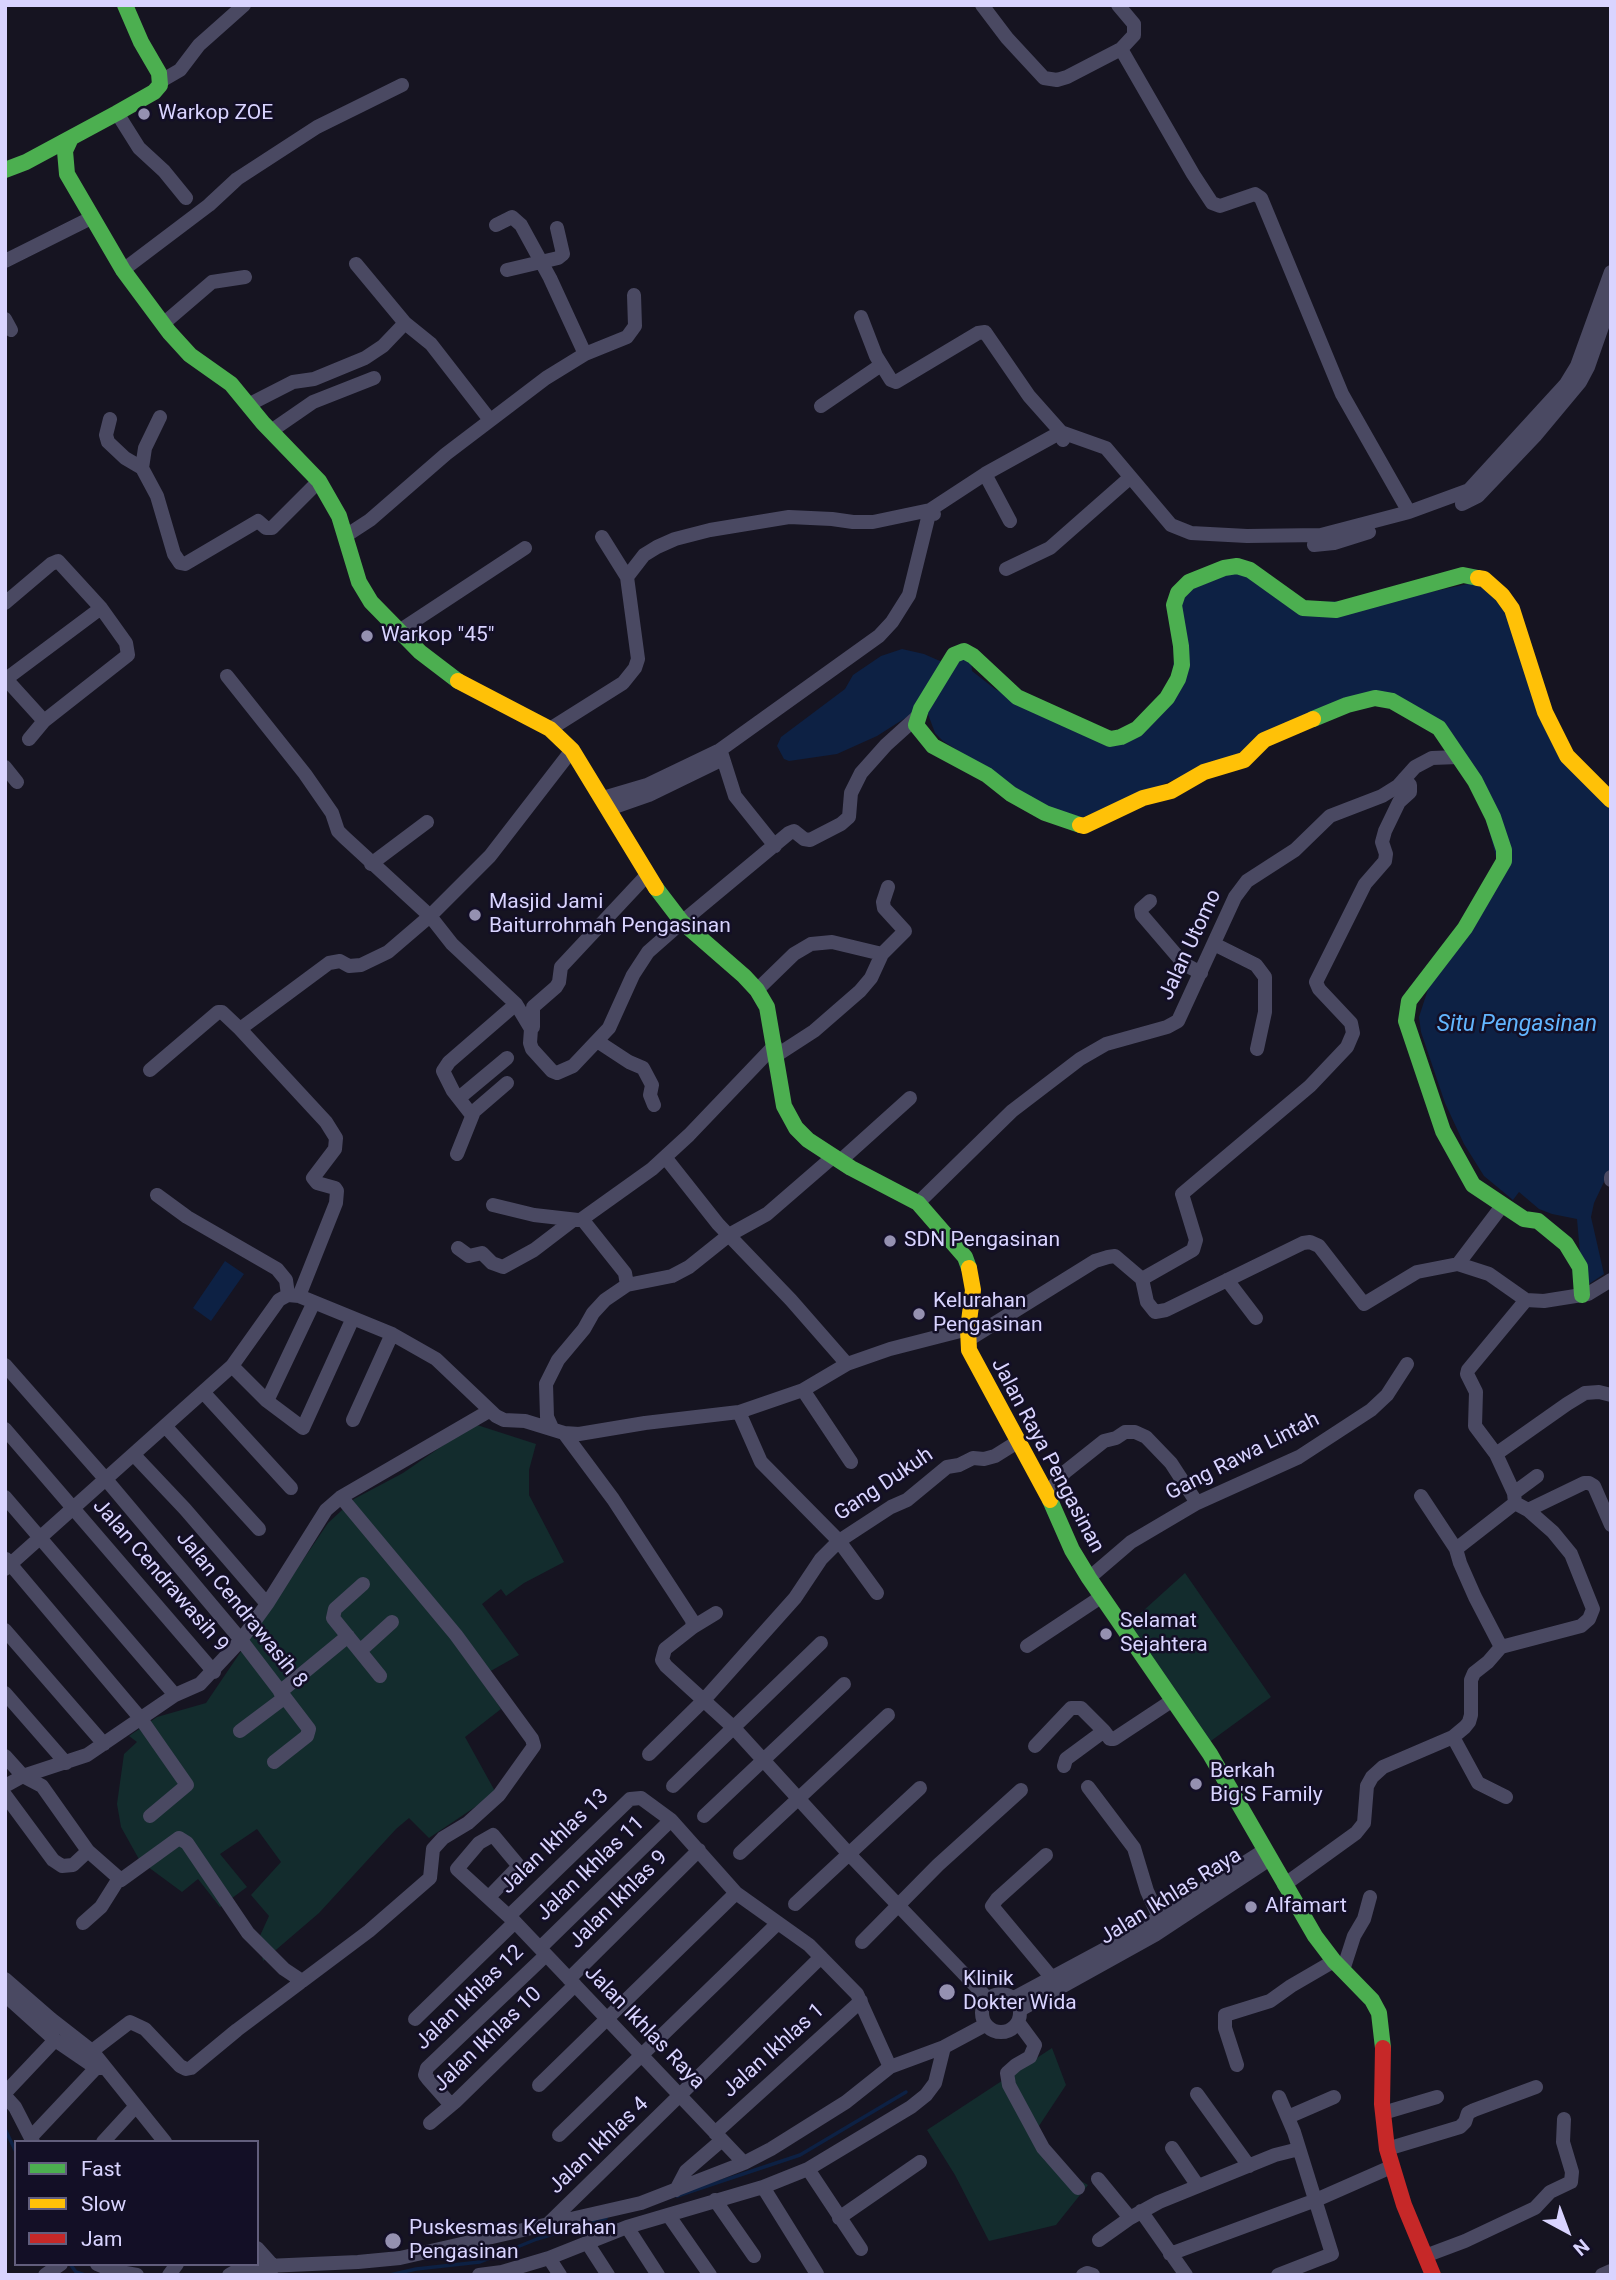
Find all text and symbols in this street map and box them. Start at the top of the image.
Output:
place label: Warkop ZOE [158,101,273,127]
marker: Warkop ZOE [136,106,152,122]
place label: Warkop "45" [381,623,495,649]
marker: Warkop "45" [359,628,375,644]
street label: Jalan Utomo [1154,886,1228,1004]
place label: Masjid Jami Baiturrohmah Pengasinan [489,890,731,940]
marker: Masjid Jami Baiturrohmah Pengasinan [467,907,483,923]
water label: Situ Pengasinan [1437,1011,1597,1039]
place label: SDN Pengasinan [904,1228,1060,1254]
marker: SDN Pengasinan [882,1233,898,1249]
place label: Kelurahan Pengasinan [933,1289,1043,1339]
marker: Kelurahan Pengasinan [911,1306,927,1322]
street label: Jalan Raya Pengasinan [985,1354,1109,1558]
street label: Gang Rawa Lintah [1162,1407,1324,1507]
street label: Gang Dukuh [830,1443,938,1527]
street label: Jalan Cendrawasih 9 [87,1494,233,1658]
street label: Jalan Cendrawasih 8 [170,1527,312,1693]
place label: Selamat Sejahtera [1120,1609,1208,1659]
marker: Selamat Sejahtera [1098,1626,1114,1642]
place label: Berkah Big'S Family [1210,1759,1323,1809]
marker: Berkah Big'S Family [1188,1776,1204,1792]
street label: Jalan Ikhlas 13 [496,1784,614,1900]
street label: Jalan Ikhlas 11 [532,1811,650,1927]
street label: Jalan Ikhlas Raya [1096,1843,1246,1951]
street label: Jalan Ikhlas 9 [565,1846,673,1954]
place label: Alfamart [1265,1894,1347,1920]
marker: Alfamart [1243,1899,1259,1915]
street label: Jalan Ikhlas 12 [411,1940,529,2056]
street label: Jalan Ikhlas Raya [579,1961,709,2095]
place label: Klinik Dokter Wida [963,1967,1077,2017]
street label: Jalan Ikhlas 10 [429,1982,547,2098]
marker: Klinik Dokter Wida [937,1982,957,2002]
street label: Jalan Ikhlas 1 [718,1999,830,2103]
street label: Jalan Ikhlas 4 [544,2092,654,2200]
legend [14,2140,259,2266]
text: Fast [81,2157,121,2181]
text: Slow [81,2192,126,2216]
north arrow [1532,2196,1602,2266]
place label: Puskesmas Kelurahan Pengasinan [409,2216,616,2266]
text: Jam [81,2227,122,2251]
marker: Puskesmas Kelurahan Pengasinan [383,2231,403,2251]
text: N [1569,2234,1594,2260]

